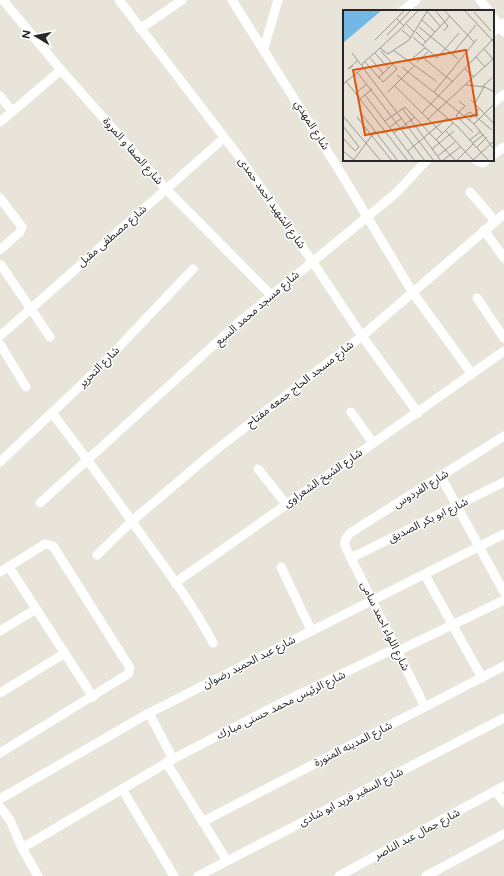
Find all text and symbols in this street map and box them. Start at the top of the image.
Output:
inset map [343,10,494,161]
north arrow [16,16,56,56]
text: N [20,29,34,40]
street label: شارع المهدي [290,98,332,154]
street label: شارع الصفا و المروة [100,115,166,188]
street label: شارع الشهيد احمد حمدى [235,155,309,252]
street label: شارع مصطفى مقبل [75,202,150,270]
street label: شارع مسجد محمد السبع [212,268,303,349]
street label: شارع مسجد الحاج جمعه مفتاح [244,338,357,431]
street label: شارع التحرير [75,344,123,392]
street label: شارع الشيخ الشعراوى [281,446,366,511]
street label: شارع الفردوس [391,467,452,512]
street label: شارع ابو بكر الصديق [386,495,471,546]
street label: شارع اللواء احمد سامى [357,579,412,674]
street label: شارع عبد الحميد رضوان [200,633,298,692]
street label: شارع الرئيس محمد حسنى مبارك [214,668,348,743]
street label: شارع المدينه المنورة [312,719,395,770]
street label: شارع السفير فريد ابو شادى [297,765,406,830]
street label: شارع جمال عبد الناصر [371,806,463,863]

